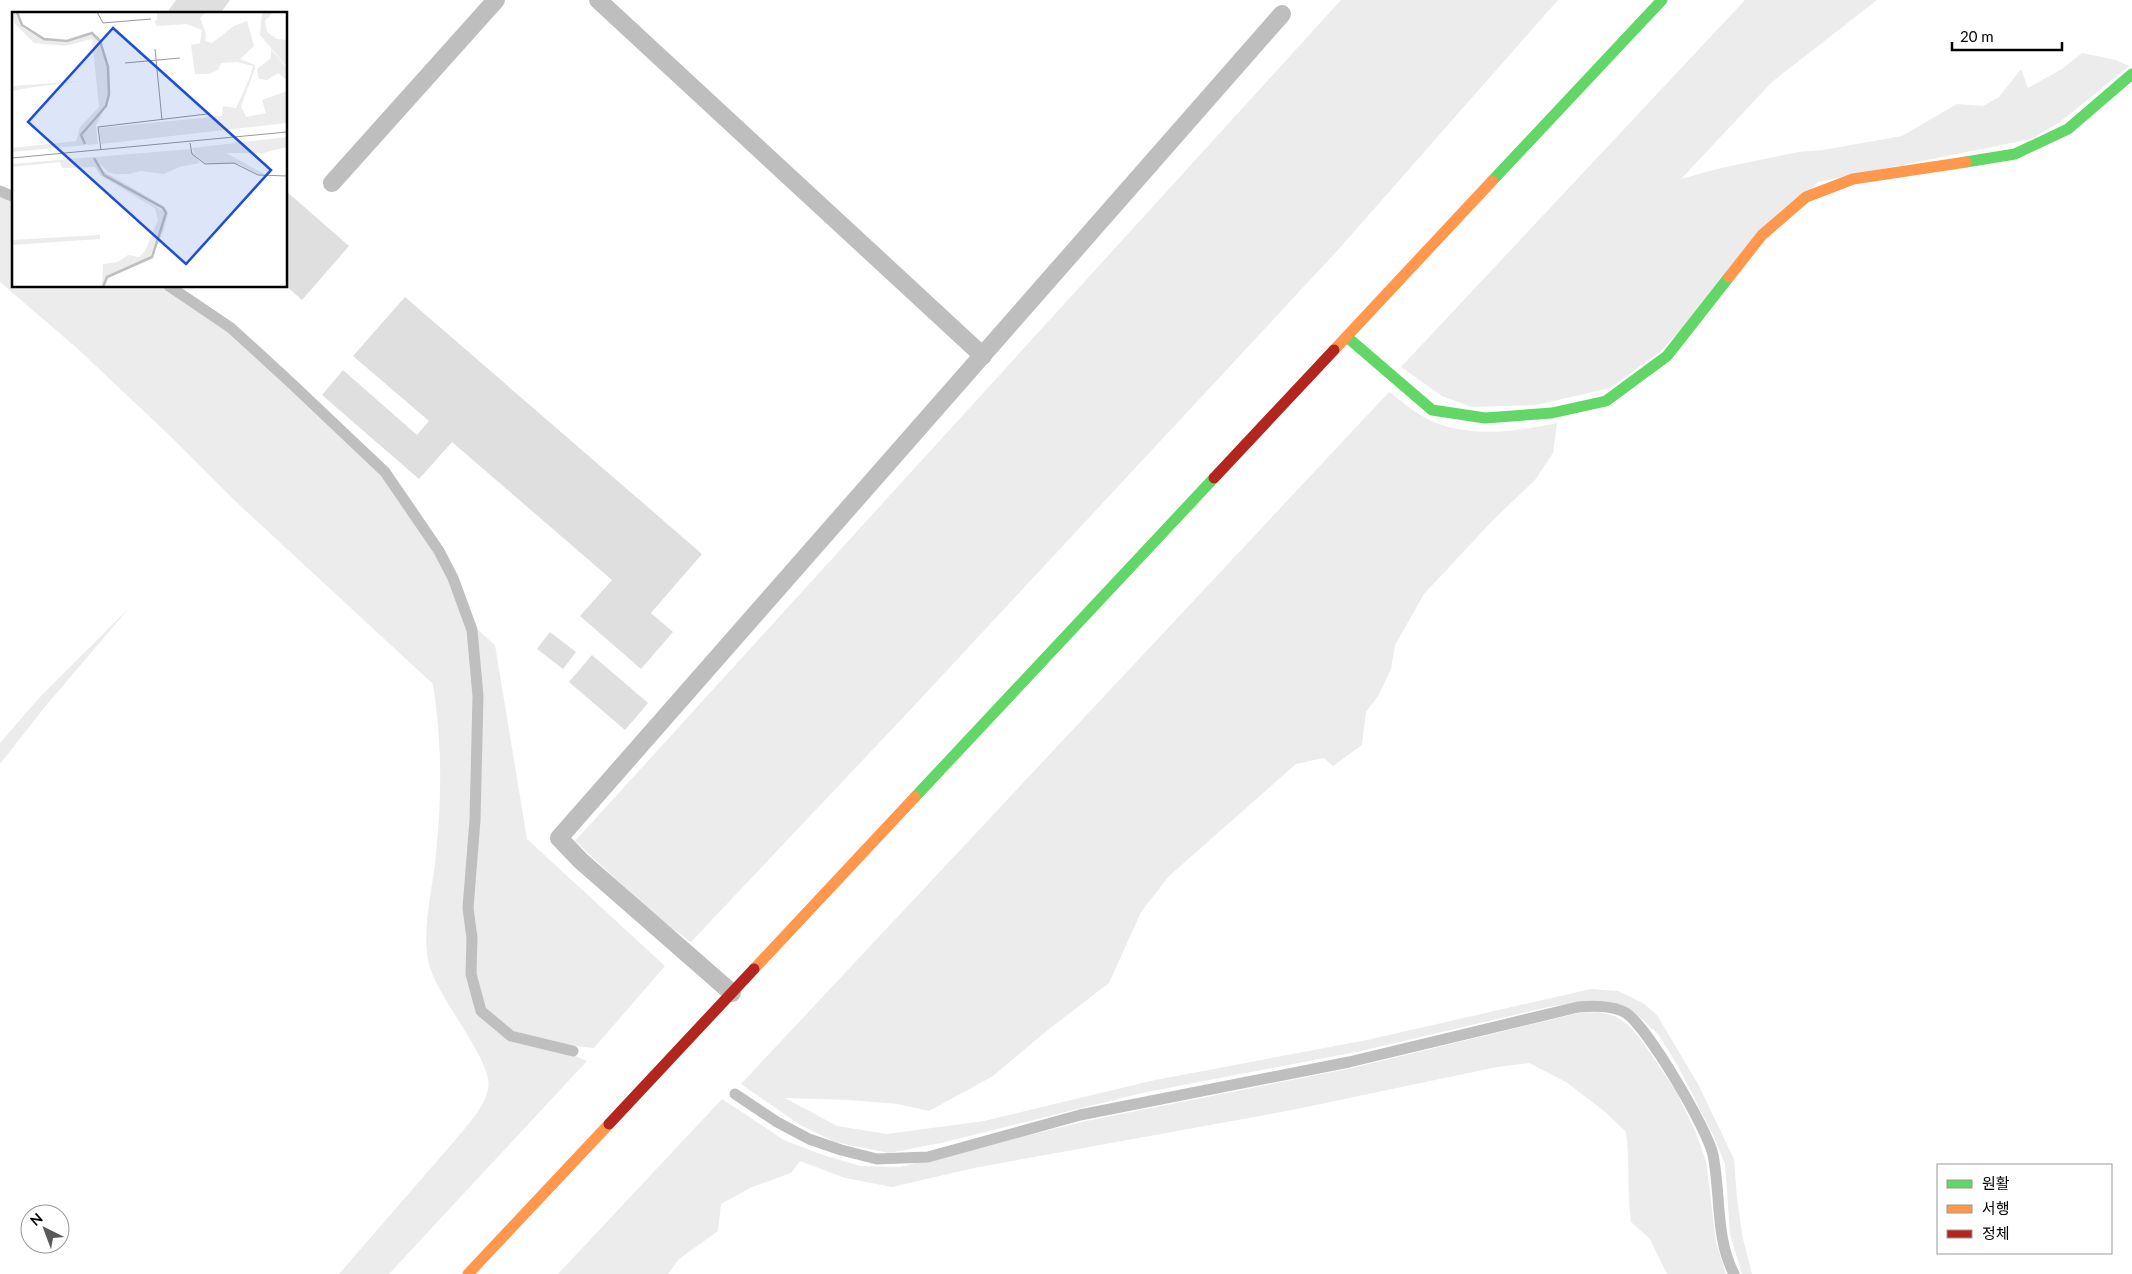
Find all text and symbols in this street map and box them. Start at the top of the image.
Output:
inset map [12,12,288,288]
scale bar [1952,20,2062,52]
text: 20 m [1960,27,1994,45]
legend [1937,1164,2112,1254]
text: 원활 [1982,1174,2010,1192]
text: 서행 [1982,1199,2010,1217]
north arrow [20,1204,70,1254]
text: N [26,1209,46,1229]
text: 정체 [1982,1224,2010,1242]

